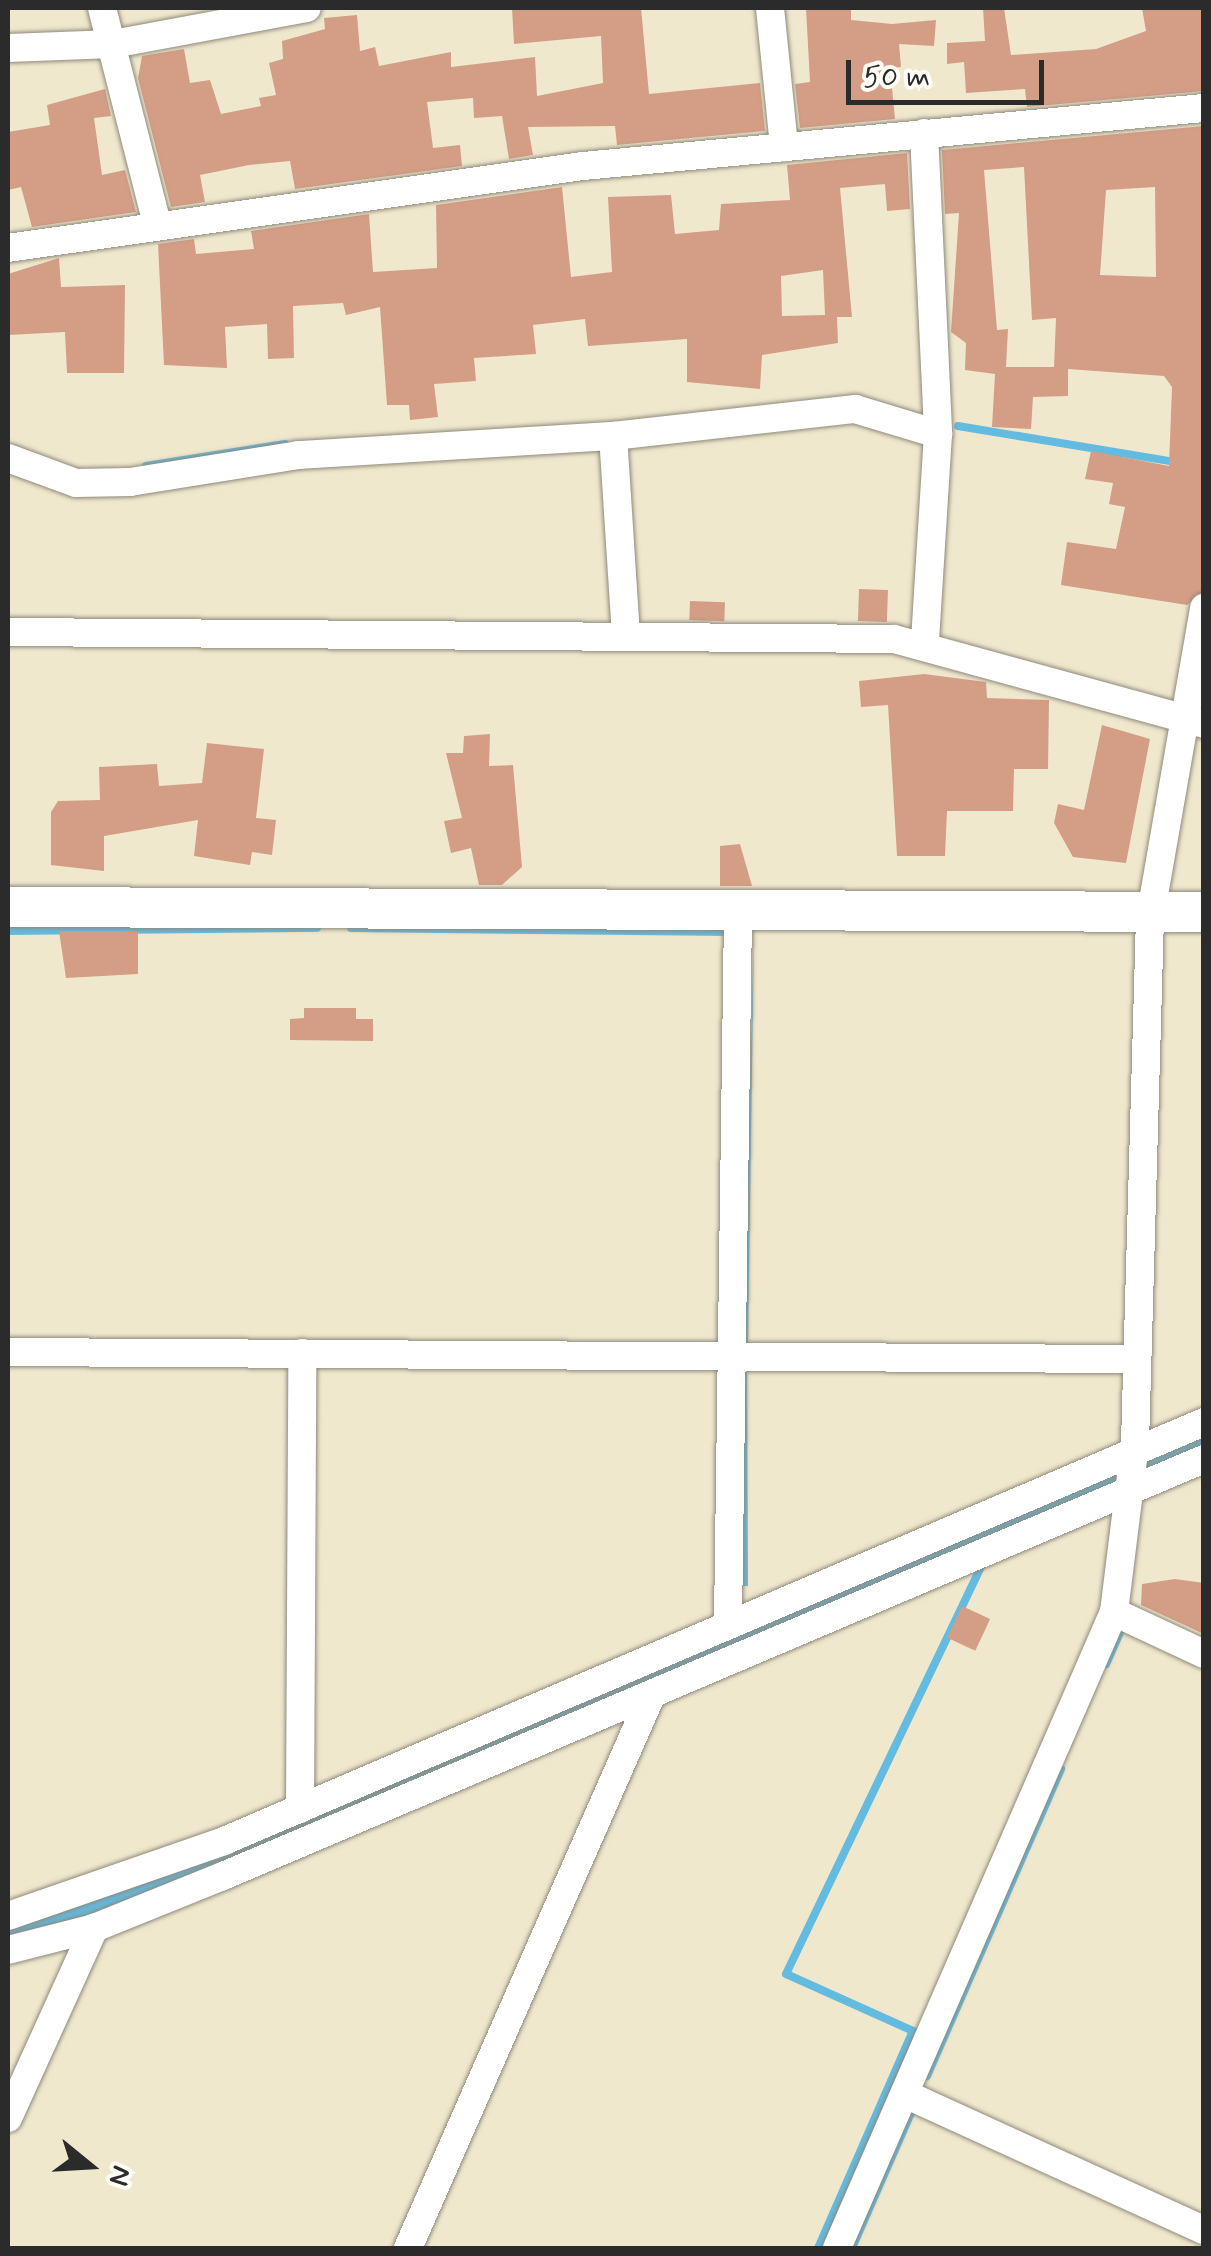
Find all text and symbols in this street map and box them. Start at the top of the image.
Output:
scale bar [851,40,1048,102]
text: 50 m [863,58,930,97]
north arrow [40,2116,140,2216]
text: N [99,2161,139,2190]

